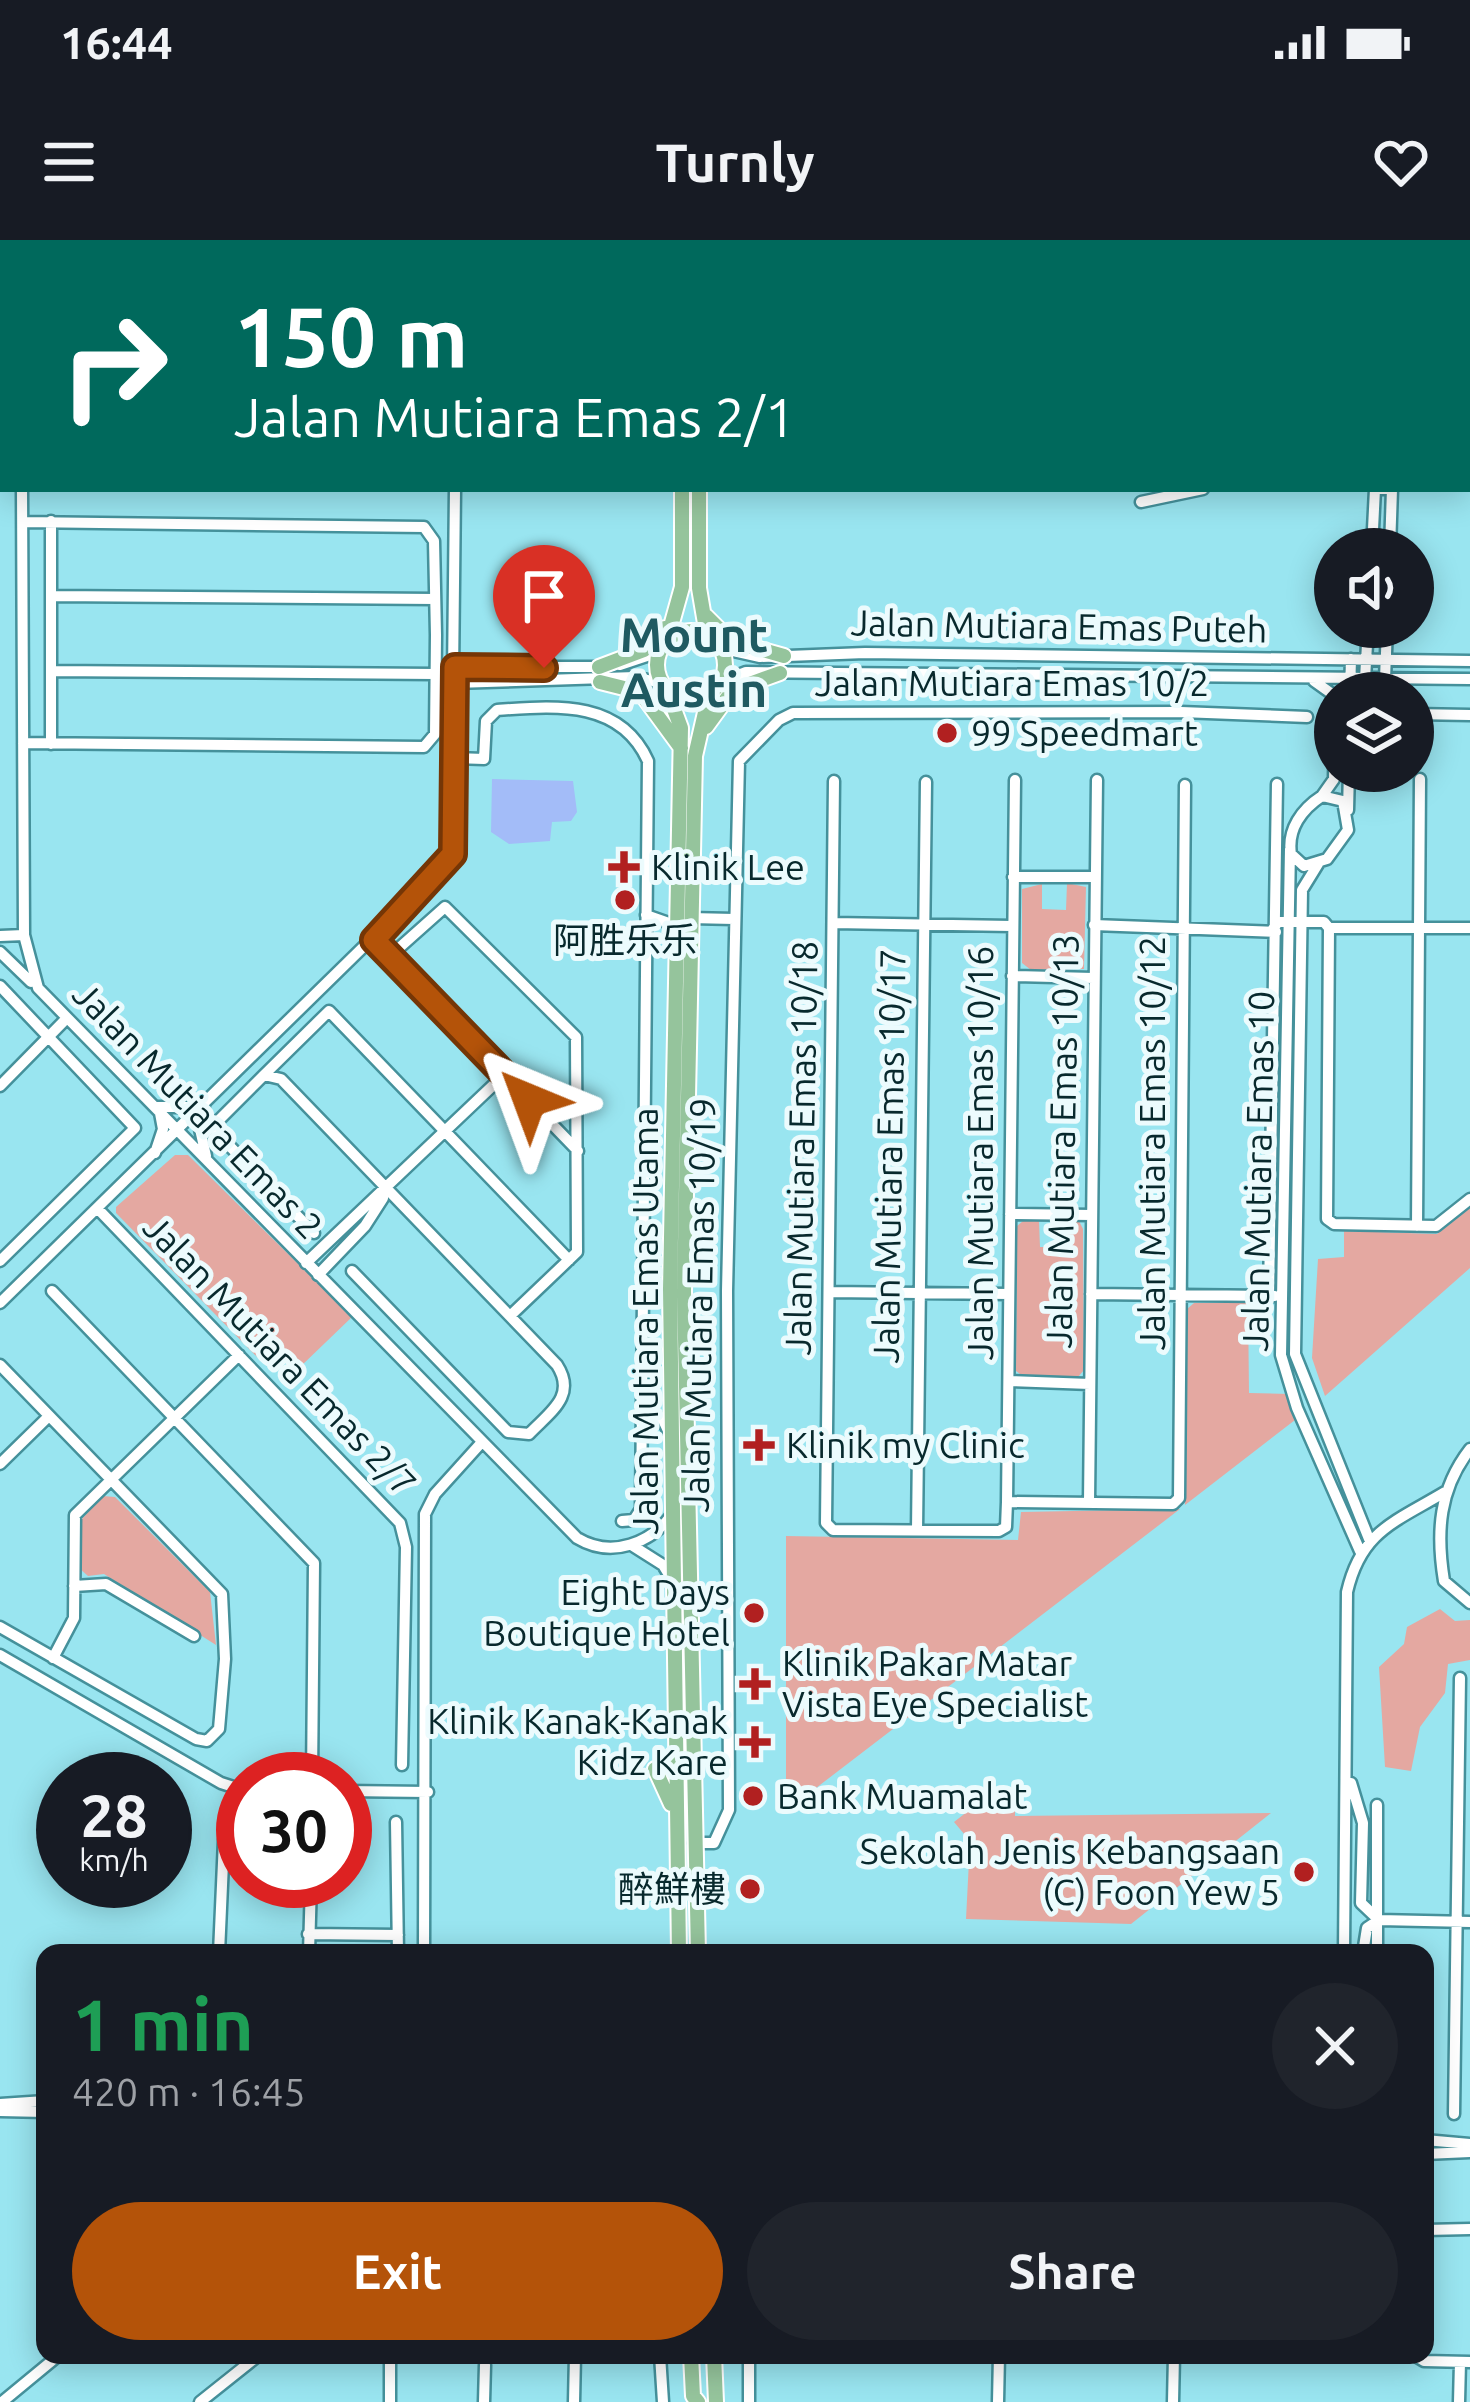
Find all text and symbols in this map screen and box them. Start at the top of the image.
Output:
text: 16:44 [60,17,173,68]
icon: menu [36,129,102,195]
icon: heart [1368,129,1434,195]
text: Turnly [655,132,815,192]
icon: right [36,288,192,444]
text: 150 m [234,289,468,383]
text: Jalan Mutiara Emas 2/1 [234,387,795,447]
map controls [1314,528,1434,792]
button: sound [1314,528,1434,648]
pin [493,545,595,668]
icon: arrive [511,563,577,629]
street label: Jalan Mutiara Emas Puteh [850,601,1268,650]
district label: Mount Austin [620,607,768,716]
street label: Jalan Mutiara Emas 10/2 [815,662,1209,703]
button: layers [1314,672,1434,792]
place label: 99 Speedmart [971,712,1198,753]
marker: 99 Speedmart [934,720,960,746]
place label: Klinik Lee [651,846,805,887]
marker: Klinik Lee [608,851,640,883]
marker: 阿胜乐乐 [612,887,638,913]
place label: 阿胜乐乐 [553,919,697,960]
street label: Jalan Mutiara Emas 10/13 [1037,933,1086,1349]
street label: Jalan Mutiara Emas 10/12 [1131,936,1172,1350]
street label: Jalan Mutiara Emas 10/18 [776,940,825,1356]
street label: Jalan Mutiara Emas 10/16 [959,946,1000,1360]
street label: Jalan Mutiara Emas 10/17 [864,948,913,1364]
street label: Jalan Mutiara Emas 2 [65,973,331,1246]
street label: Jalan Mutiara Emas 10 [1234,990,1281,1352]
position arrow [466,1037,592,1163]
street label: Jalan Mutiara Emas 10/19 [674,1097,723,1513]
street label: Jalan Mutiara Emas Utama [624,1108,665,1535]
street label: Jalan Mutiara Emas 2/7 [136,1206,425,1503]
place label: Klinik my Clinic [786,1424,1025,1465]
marker: Klinik my Clinic [743,1429,775,1461]
place label: Eight Days Boutique Hotel [483,1571,730,1653]
marker: Eight Days Boutique Hotel [741,1600,767,1626]
place label: Klinik Pakar Matar Vista Eye Specialist [782,1642,1088,1724]
marker: Klinik Pakar Matar Vista Eye Specialist [739,1668,771,1700]
place label: Klinik Kanak-Kanak Kidz Kare [427,1700,728,1782]
marker: Klinik Kanak-Kanak Kidz Kare [739,1726,771,1758]
speed limit sign: 30 [216,1752,372,1908]
place label: Bank Muamalat [777,1775,1027,1816]
text: 28 [80,1781,148,1848]
marker: Bank Muamalat [740,1783,766,1809]
place label: Sekolah Jenis Kebangsaan (C) Foon Yew 5 [860,1830,1280,1912]
text: km/h [79,1843,149,1877]
marker: Sekolah Jenis Kebangsaan (C) Foon Yew 5 [1291,1859,1317,1885]
place label: 醉鮮樓 [618,1868,726,1909]
marker: 醉鮮樓 [737,1876,763,1902]
button: close [1272,1983,1398,2109]
text: 1 min [72,1984,254,2065]
text: 420 m · 16:45 [72,2070,306,2113]
button: Exit [72,2202,723,2340]
button: Share [747,2202,1398,2340]

